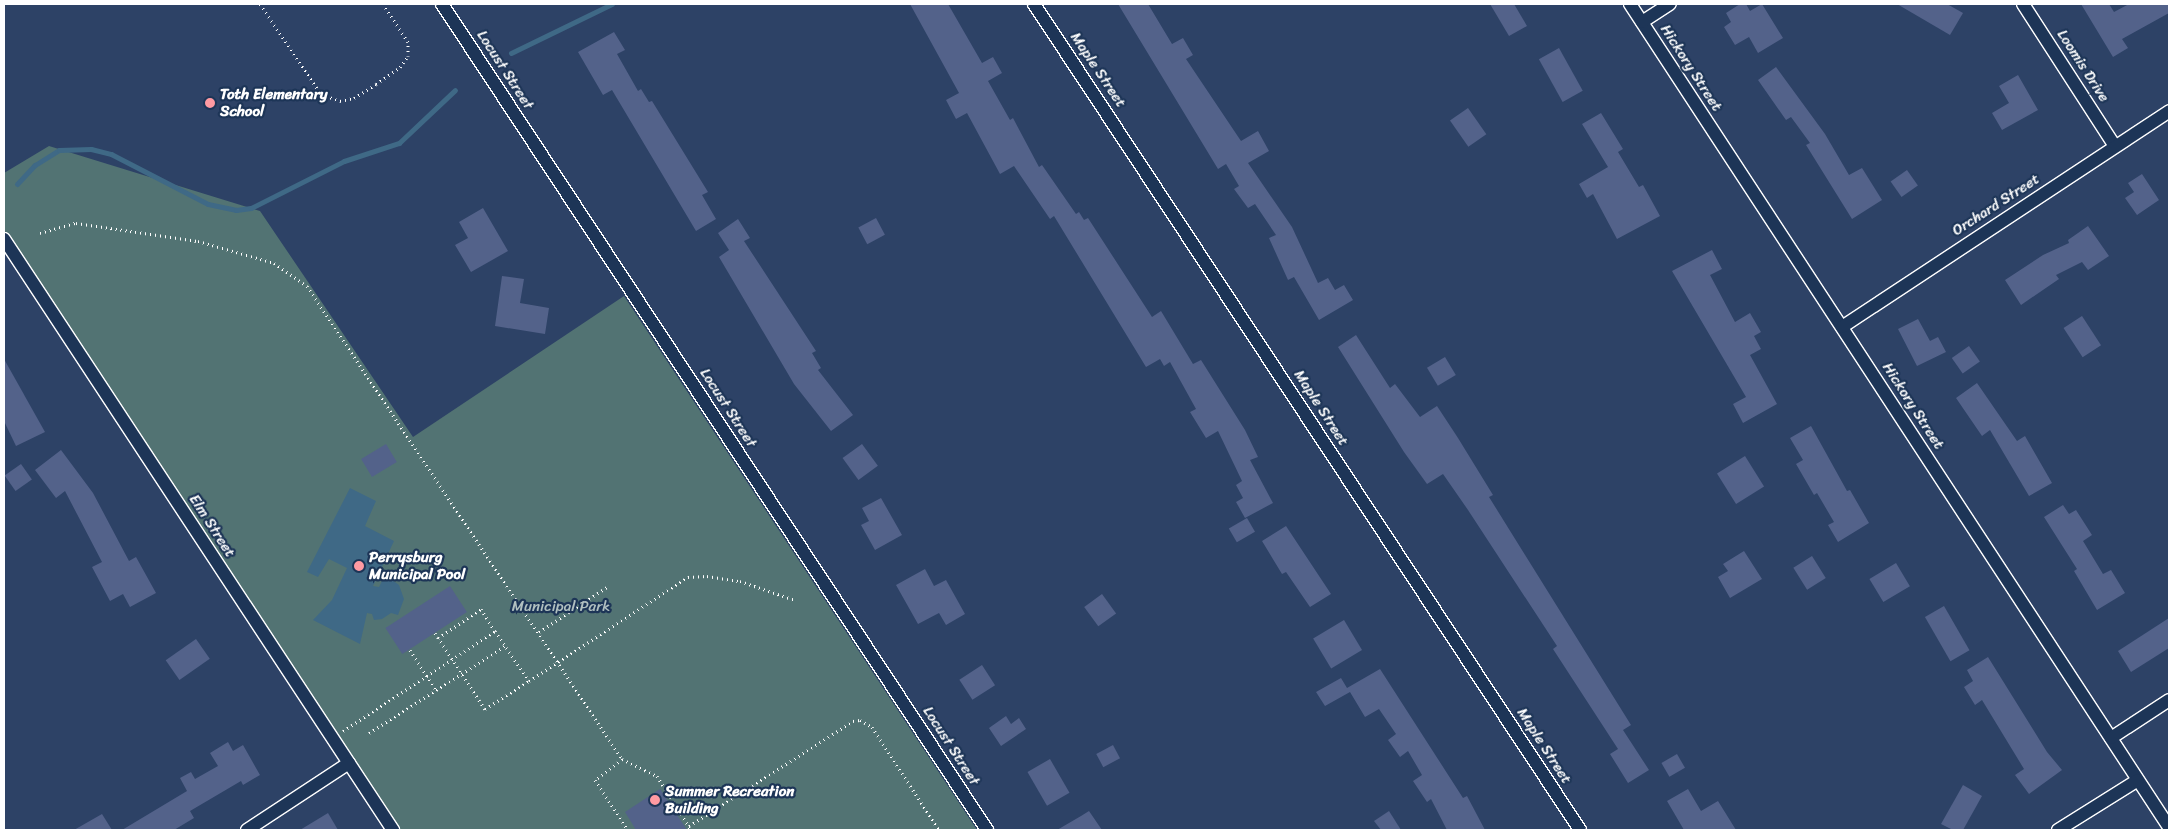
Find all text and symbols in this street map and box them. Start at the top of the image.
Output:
street label: Hickory Street [1656,21,1726,115]
street label: Loomis Drive [2053,26,2113,106]
street label: Locust Street [473,27,537,113]
street label: Maple Street [1066,29,1130,111]
place label: Toth Elementary School [220,85,329,120]
marker: Toth Elementary School [204,97,216,109]
street label: Orchard Street [1949,170,2043,240]
street label: Hickory Street [1878,359,1948,453]
street label: Locust Street [696,365,760,451]
street label: Maple Street [1290,367,1352,449]
street label: Elm Street [185,491,239,561]
place label: Perrysburg Municipal Pool [369,548,465,583]
marker: Perrysburg Municipal Pool [353,560,365,572]
park label: Municipal Park [512,598,610,616]
street label: Locust Street [919,703,983,789]
street label: Maple Street [1513,705,1575,787]
place label: Summer Recreation Building [665,782,795,817]
marker: Summer Recreation Building [649,794,661,806]

